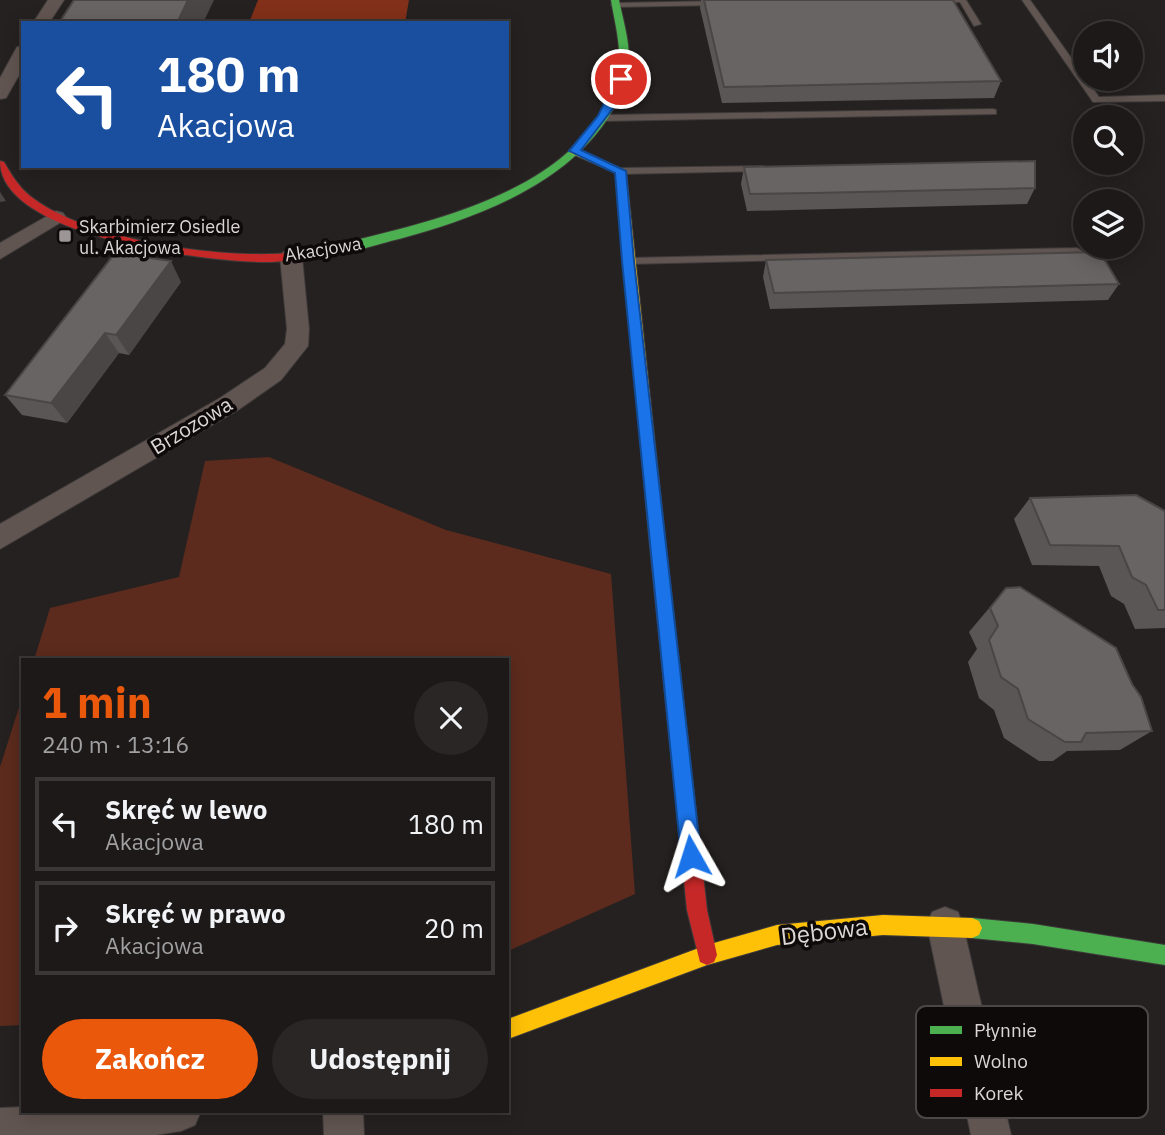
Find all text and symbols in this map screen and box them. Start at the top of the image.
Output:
map controls [1073,21,1143,259]
button: sound [1073,21,1143,91]
text: 180 m [157,42,301,105]
icon: left [42,49,133,140]
pin [591,49,651,109]
icon: arrive [602,60,640,98]
text: Akacjowa [157,104,295,146]
button: search [1073,105,1143,175]
button: layers [1073,189,1143,259]
place label: Skarbimierz Osiedle ul. Akacjowa [79,215,241,259]
marker: Skarbimierz Osiedle ul. Akacjowa [57,228,73,244]
street label: Akacjowa [283,232,363,266]
street label: Brzozowa [145,390,237,460]
text: 1 min [42,675,152,730]
button: close [414,681,488,755]
text: 240 m · 13:16 [42,729,189,759]
text: Skręć w lewo [105,792,267,826]
icon: left [46,805,84,843]
text: 180 m [408,807,484,841]
position arrow [654,819,728,893]
text: Akacjowa [105,826,204,856]
text: Skręć w prawo [105,896,286,930]
icon: right [46,909,84,947]
street label: Dębowa [779,910,870,952]
text: 20 m [424,911,484,945]
text: Akacjowa [105,930,204,960]
legend [916,1006,1148,1118]
text: Płynnie [974,1018,1037,1042]
button: Zakończ [42,1019,258,1099]
button: Udostępnij [272,1019,488,1099]
text: Wolno [974,1049,1028,1073]
text: Korek [974,1081,1024,1105]

